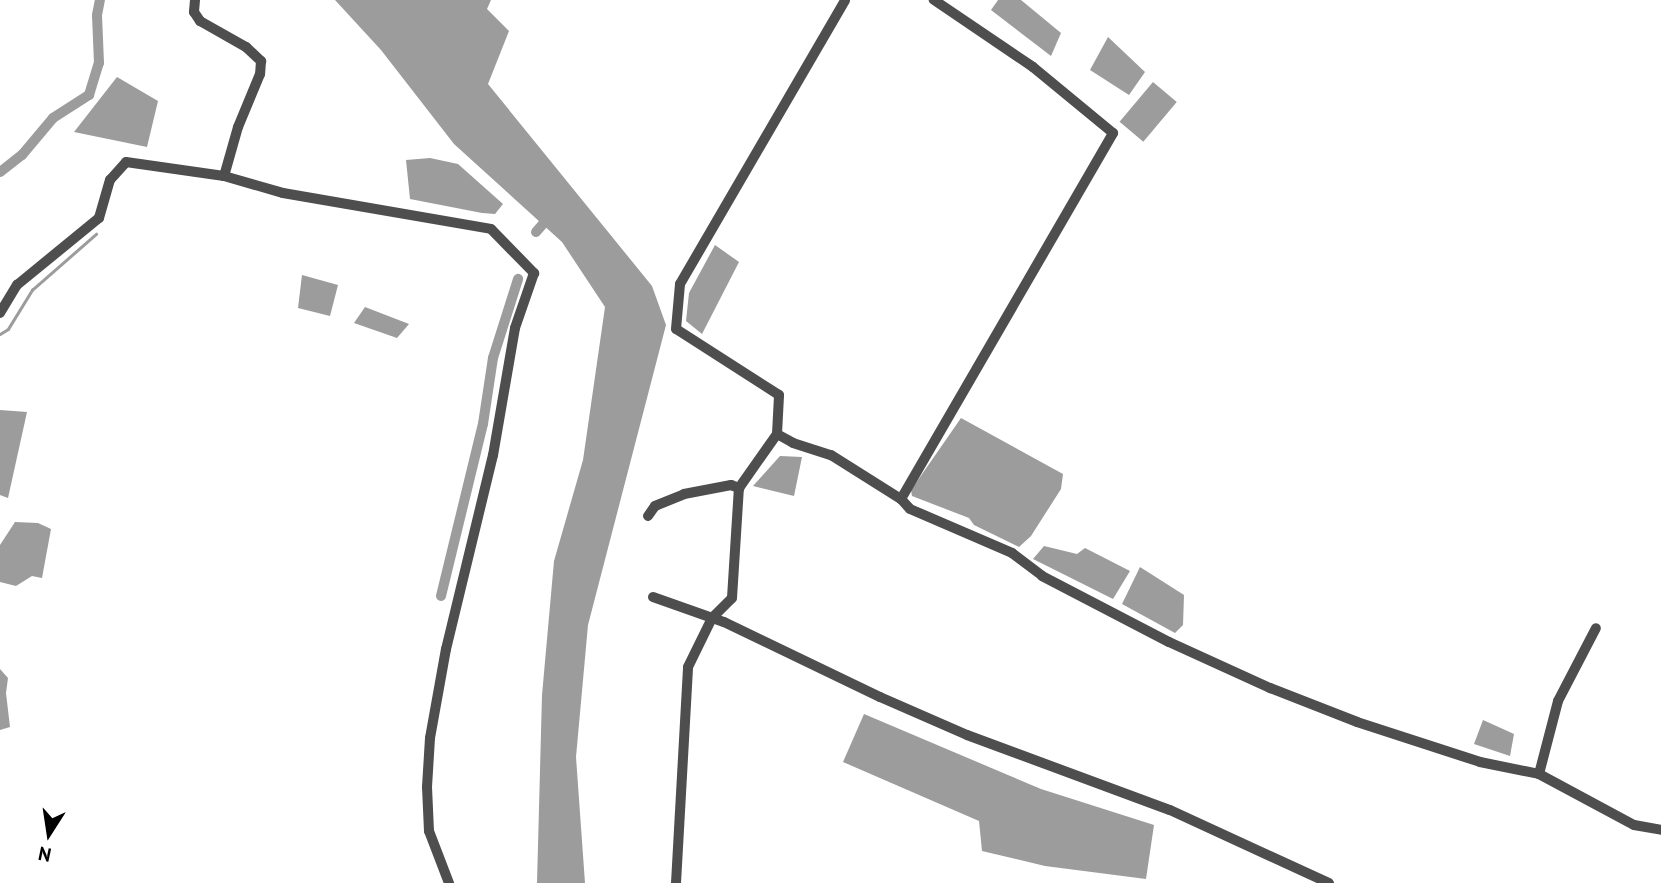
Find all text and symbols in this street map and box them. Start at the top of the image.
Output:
north arrow [14,799,84,869]
text: N [36,842,53,868]

